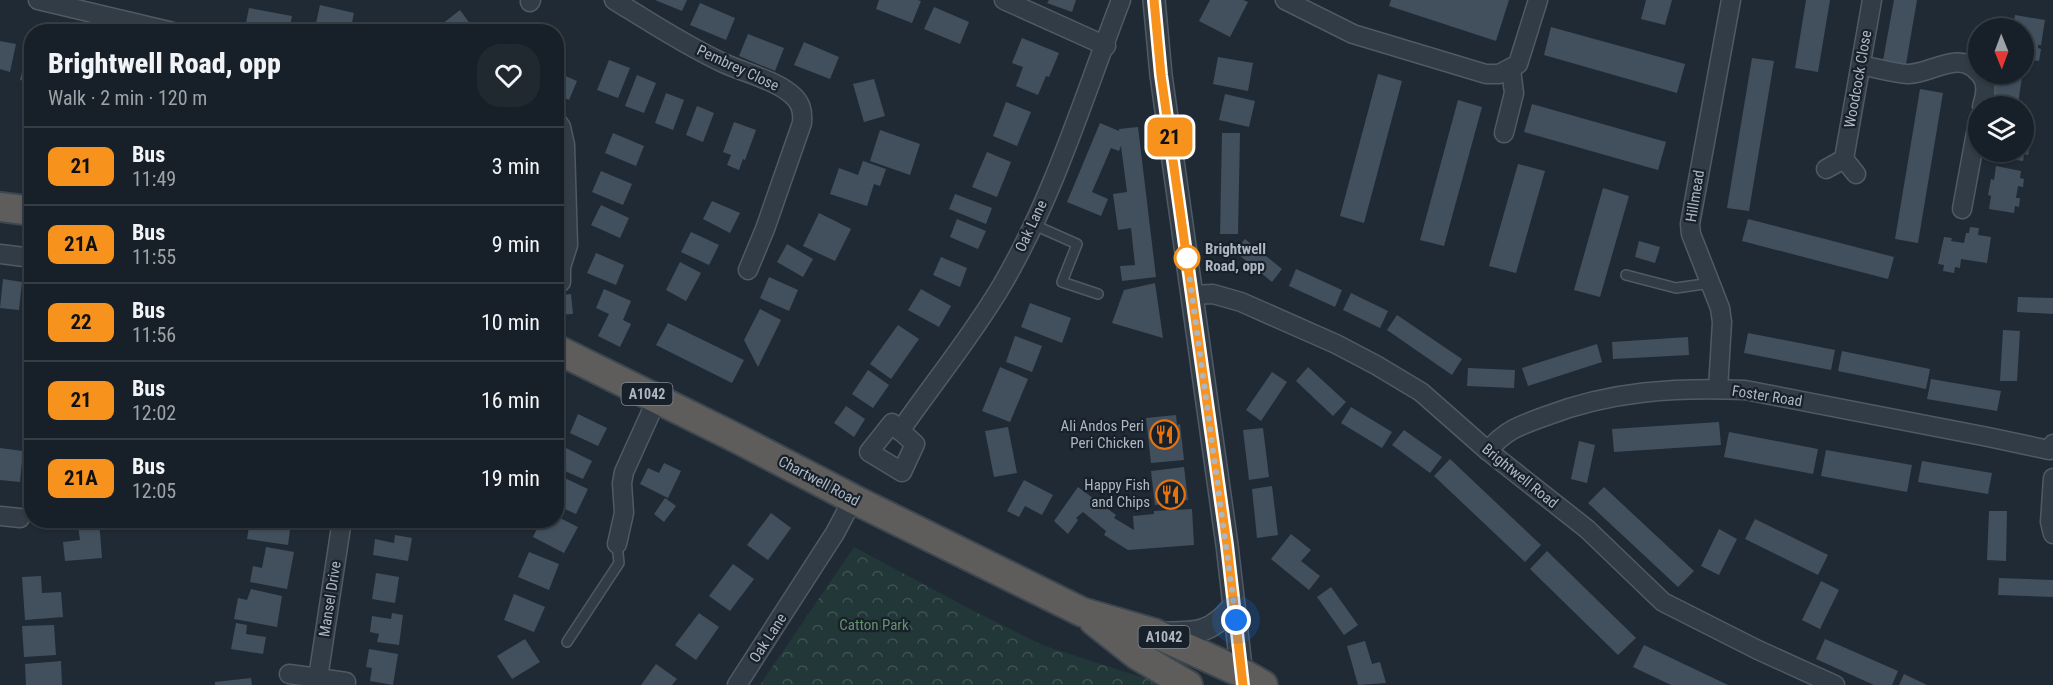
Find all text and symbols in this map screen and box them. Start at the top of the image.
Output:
north arrow [1968,18,2034,84]
map controls [1968,18,2034,162]
street label: Woodcock Close [1841,29,1875,129]
street label: Pembrey Close [694,41,782,95]
button: heart [477,44,540,107]
text: Brightwell Road, opp [48,47,281,80]
text: Walk · 2 min · 120 m [48,86,207,110]
button: layers [1968,96,2034,162]
line badge: 21 [1143,118,1197,156]
text: 21 [1159,125,1181,149]
text: Bus [132,142,165,167]
text: 21 [70,154,92,178]
text: 3 min [492,154,540,179]
text: 11:49 [132,167,176,191]
street label: Hillmead [1682,169,1708,223]
street label: Oak Lane [1011,197,1051,255]
text: Bus [132,220,165,245]
text: 21A [64,232,98,256]
text: 9 min [492,232,540,257]
place label: Brightwell Road, opp [1205,240,1266,275]
text: 11:55 [132,245,176,269]
marker: Brightwell Road, opp [1174,245,1200,271]
text: Bus [132,298,165,323]
text: 22 [70,310,92,334]
text: 10 min [481,310,540,335]
text: 11:56 [132,323,176,347]
text: Bus [132,376,165,401]
street label: Foster Road [1731,382,1803,410]
road number: A1042 [622,383,672,405]
text: 21 [70,388,92,412]
text: 16 min [481,388,540,413]
text: 12:02 [132,401,176,425]
place label: Ali Andos Peri Peri Chicken [1061,417,1144,452]
restaurant icon: Ali Andos Peri Peri Chicken [1149,419,1181,451]
street label: Brightwell Road [1478,440,1562,512]
street label: Chartwell Road [775,452,863,510]
text: Bus [132,454,165,479]
text: 21A [64,466,98,490]
text: 19 min [481,466,540,491]
place label: Happy Fish and Chips [1084,476,1150,511]
restaurant icon: Happy Fish and Chips [1155,478,1187,510]
text: 12:05 [132,479,176,503]
street label: Mansel Drive [315,560,345,638]
your location [1221,605,1251,635]
street label: Oak Lane [745,610,791,666]
park label: Catton Park [839,616,909,634]
road number: A1042 [1138,626,1190,648]

